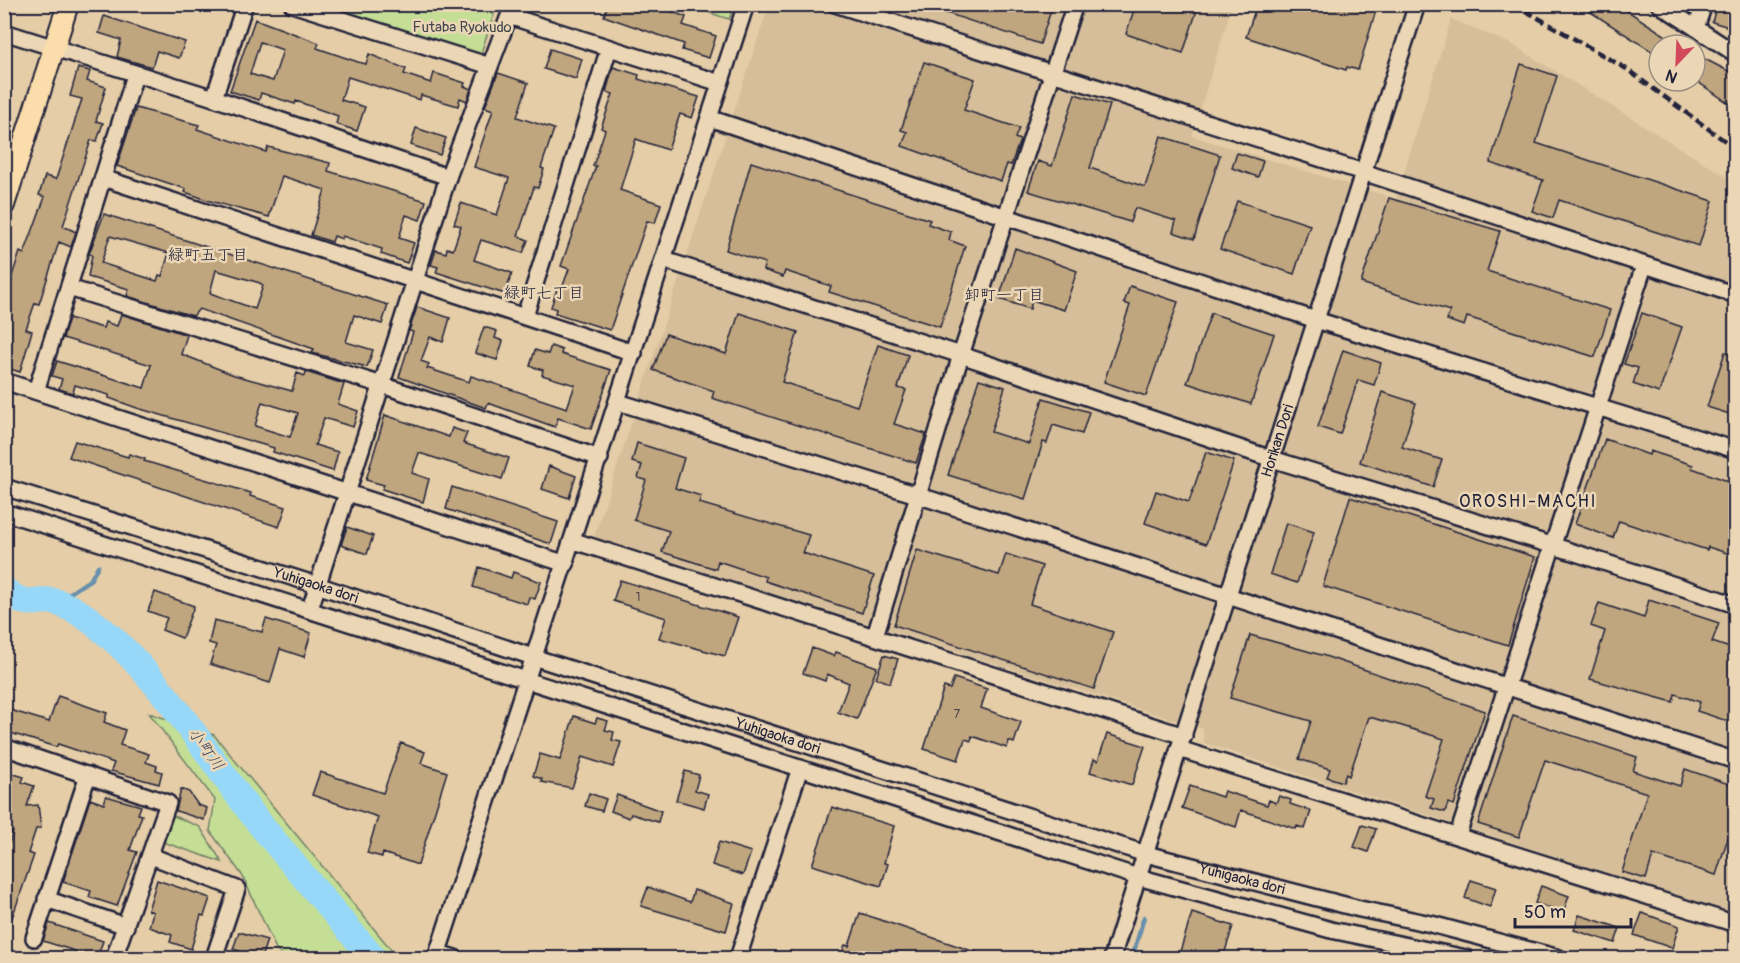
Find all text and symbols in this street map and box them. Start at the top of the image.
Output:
park label: Futaba Ryokudo [412,18,512,37]
north arrow [1647,33,1707,93]
text: N [1662,64,1680,87]
district label: 緑町五丁目 [168,245,248,265]
district label: 緑町七丁目 [504,283,584,303]
district label: 卸町一丁目 [964,285,1044,305]
street label: Horikan Dori [1257,402,1298,480]
district label: OROSHI-MACHI [1459,490,1597,513]
street label: Yuhigaoka dori [270,562,361,608]
house number: 1 [636,590,640,605]
house number: 7 [954,707,961,722]
street label: Yuhigaoka dori [732,713,823,758]
water label: 小町川 [184,724,228,774]
street label: Yuhigaoka dori [1196,858,1288,899]
scale bar [1515,891,1630,929]
text: 50 m [1524,901,1566,924]

